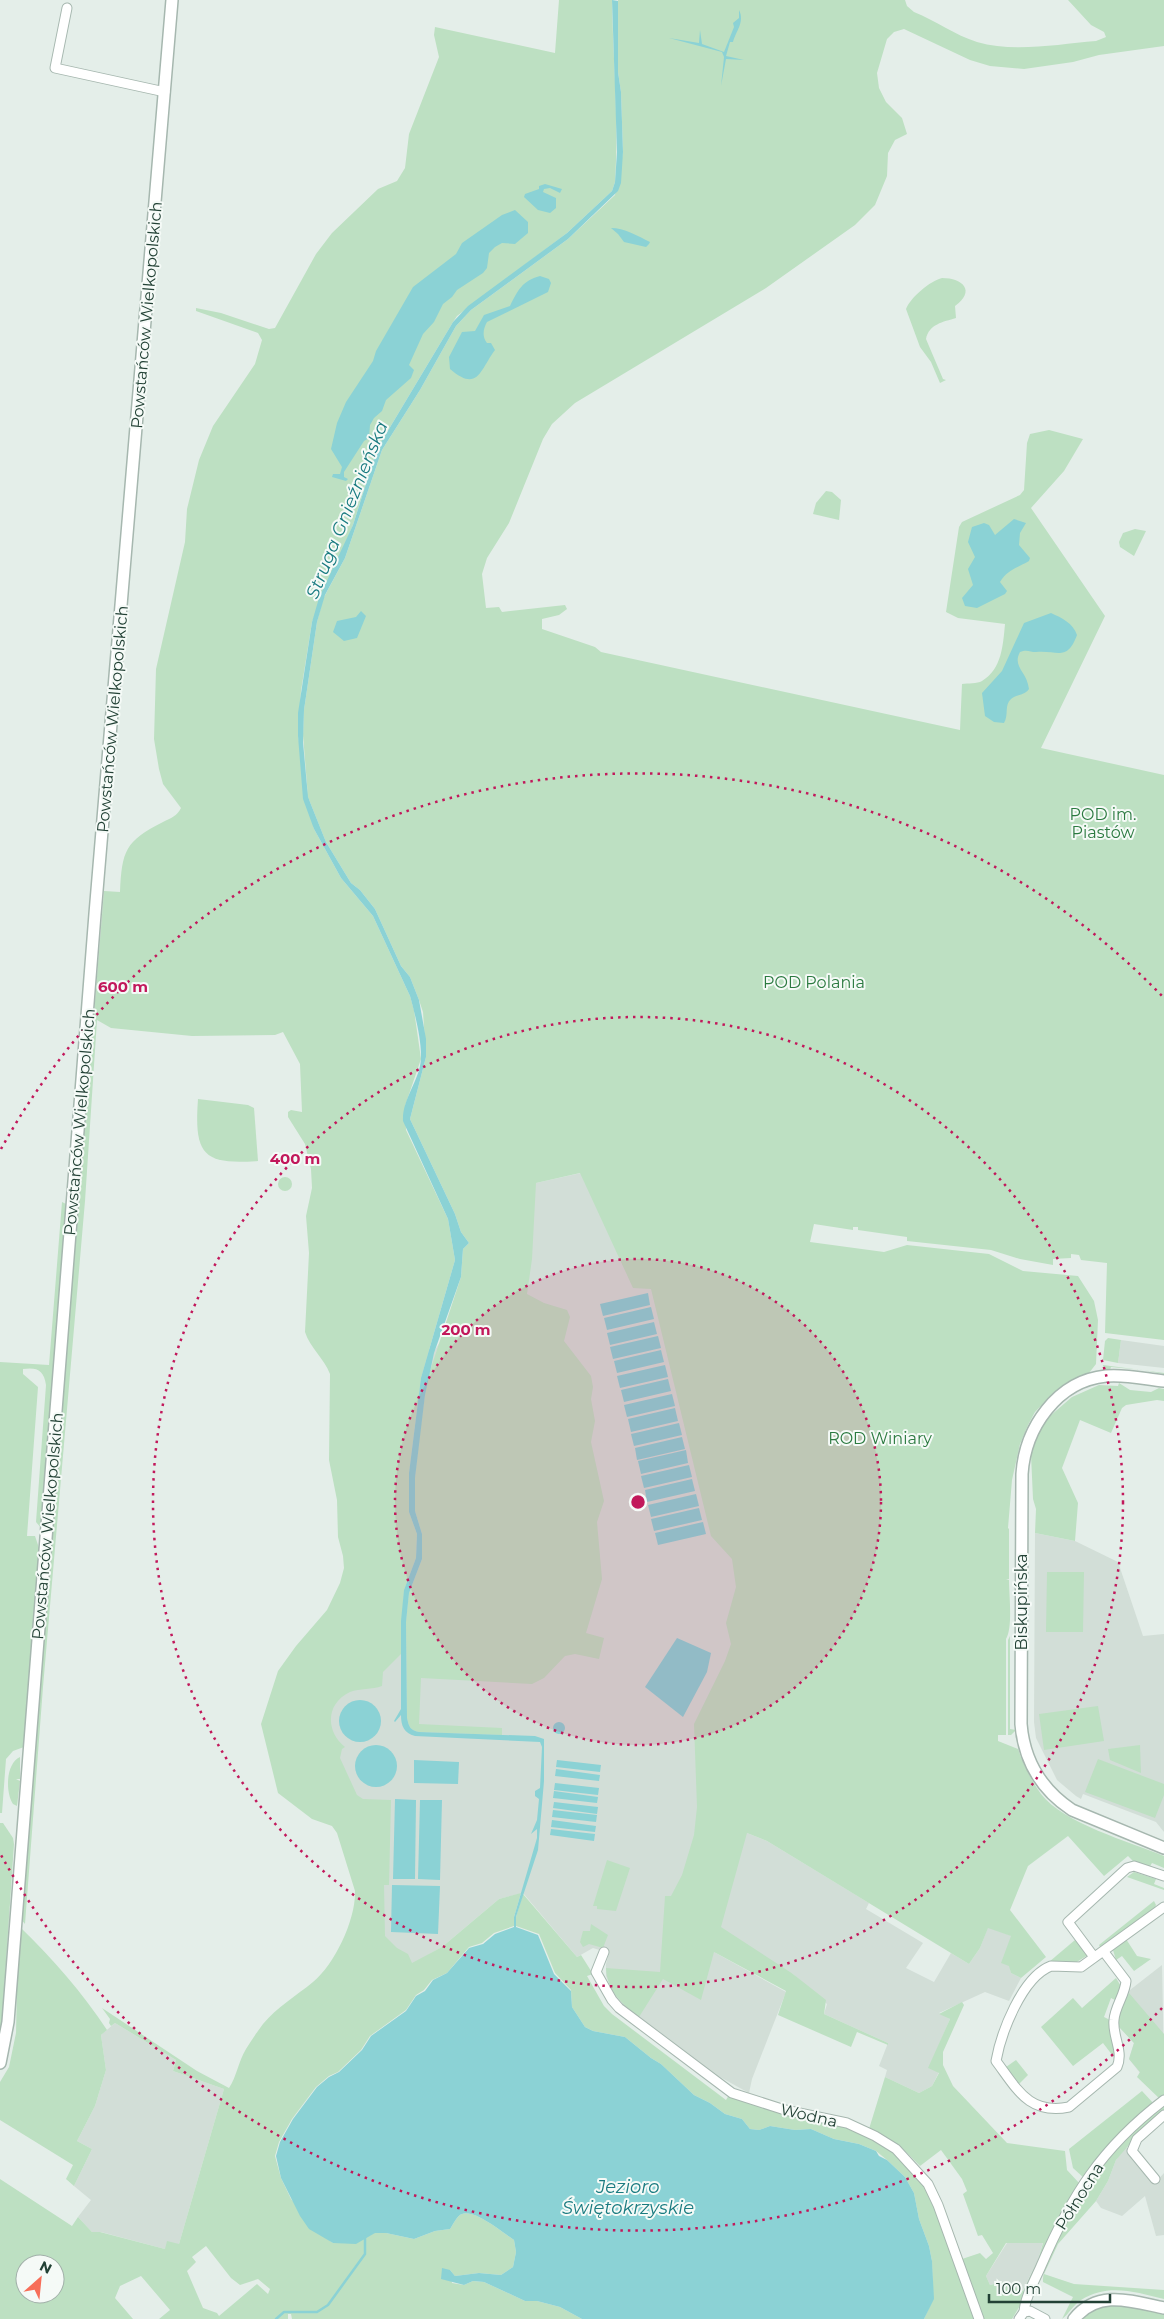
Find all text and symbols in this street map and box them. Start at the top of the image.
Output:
street label: Powstańców Wielkopolskich [127,201,166,429]
water label: Struga Gnieźnieńska [301,418,393,602]
street label: Powstańców Wielkopolskich [93,605,132,833]
park label: POD im. Piastów [1070,805,1137,842]
park label: POD Polania [763,973,865,992]
text: 600 m [98,977,148,996]
street label: Powstańców Wielkopolskich [60,1008,99,1236]
text: 400 m [270,1149,320,1168]
text: 200 m [441,1320,491,1339]
street label: Powstańców Wielkopolskich [28,1412,67,1640]
park label: ROD Winiary [828,1429,932,1448]
centre of rings [629,1493,647,1511]
street label: Biskupińska [1012,1554,1031,1650]
street label: Wodna [778,2100,839,2131]
street label: Północna [1051,2159,1108,2233]
water label: Jezioro Świętokrzyskie [562,2176,694,2219]
north arrow [15,2254,65,2304]
text: N [37,2257,55,2278]
scale bar [989,2272,1110,2304]
text: 100 m [996,2279,1041,2298]

